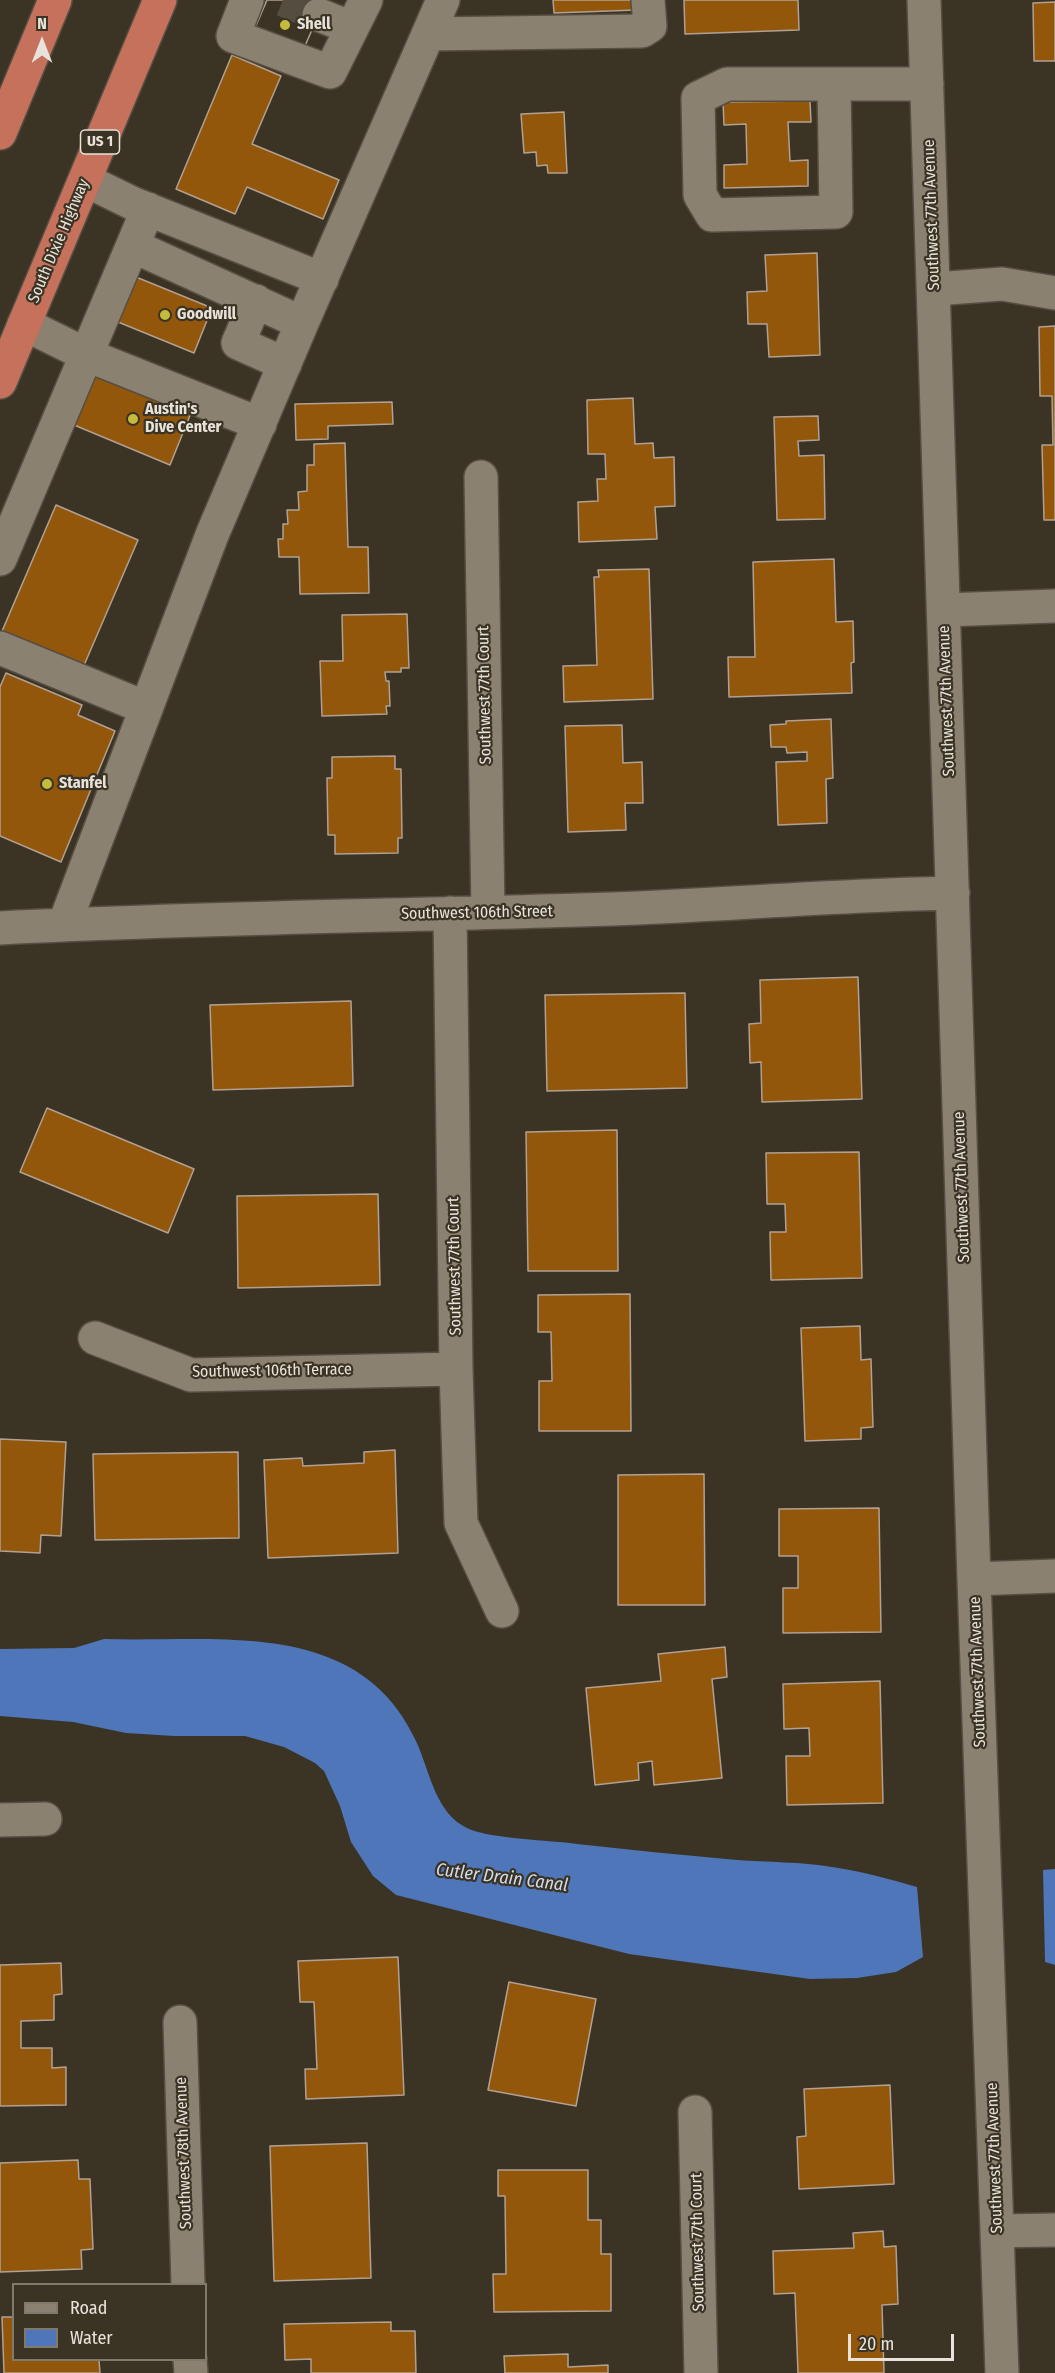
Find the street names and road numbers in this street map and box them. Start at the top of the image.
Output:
road number: US 1 [80,130,120,154]
street label: Southwest 77th Avenue [920,139,944,291]
street label: South Dixie Highway [24,176,94,306]
street label: Southwest 77th Avenue [935,625,959,777]
street label: Southwest 77th Court [474,626,496,764]
street label: Southwest 106th Street [401,902,553,924]
street label: Southwest 77th Avenue [950,1111,974,1263]
street label: Southwest 77th Court [444,1197,466,1335]
street label: Southwest 106th Terrace [192,1360,352,1382]
street label: Southwest 77th Avenue [966,1596,990,1748]
street label: Southwest 78th Avenue [172,2077,196,2229]
street label: Southwest 77th Avenue [983,2082,1007,2234]
street label: Southwest 77th Court [687,2173,709,2311]

